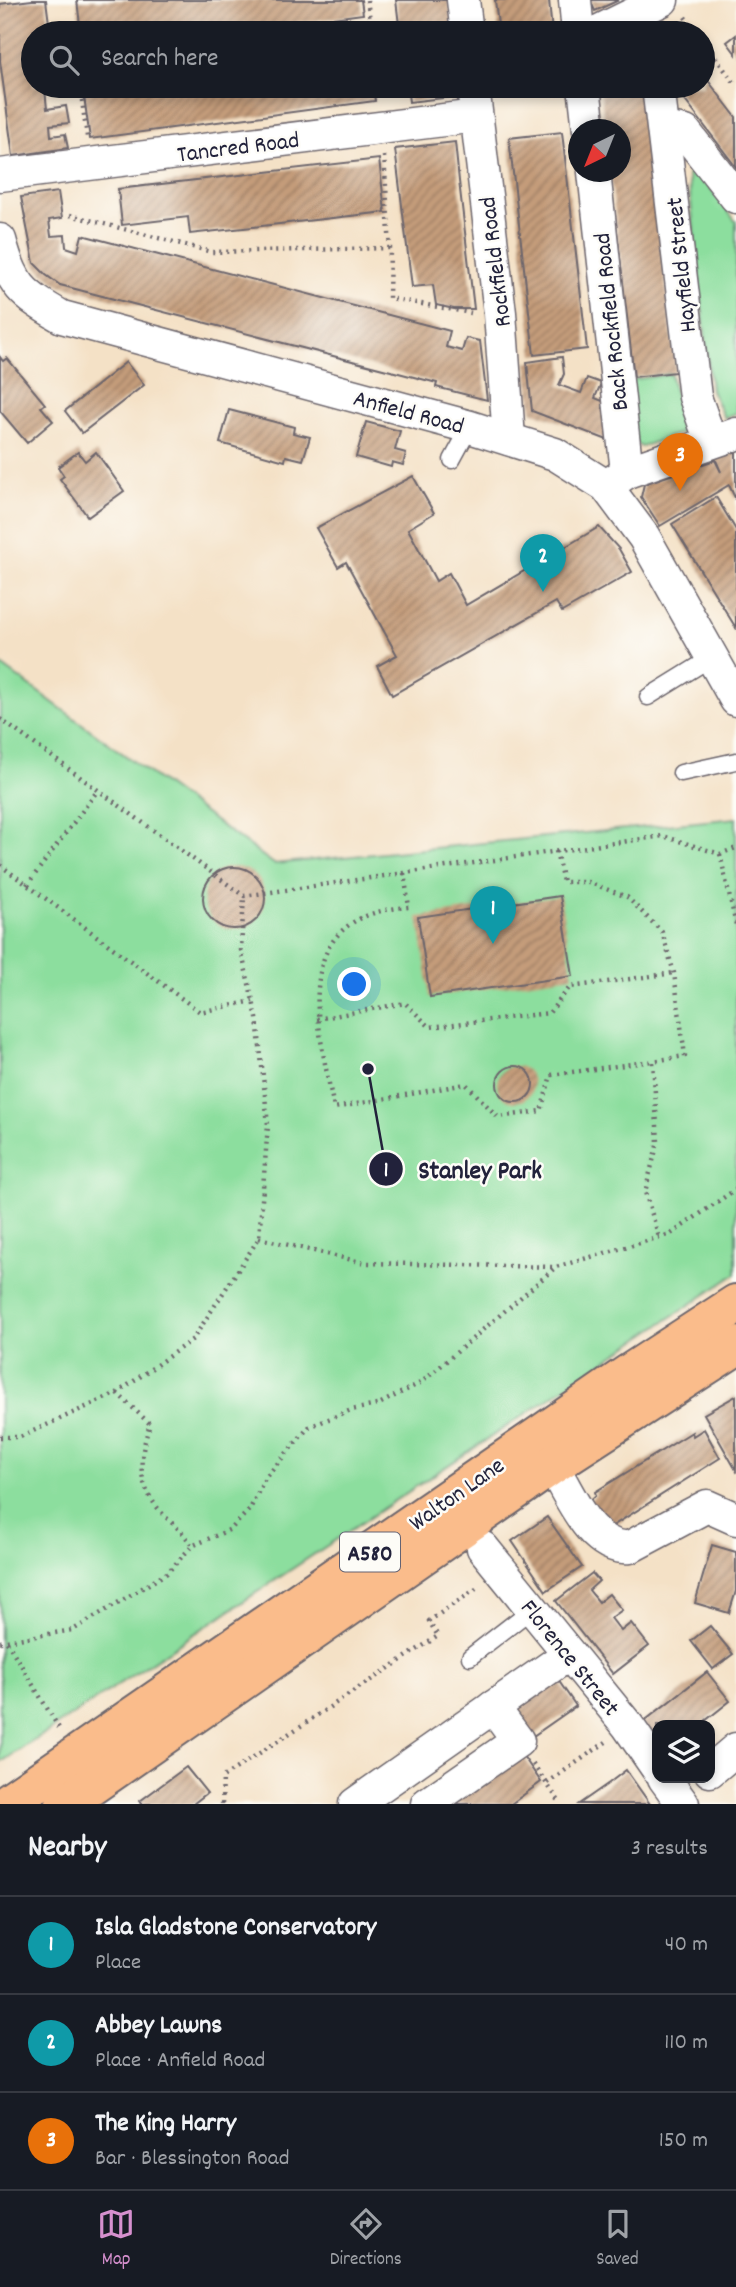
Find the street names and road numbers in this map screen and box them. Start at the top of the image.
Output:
street label: Tancred Road [175,125,301,173]
street label: Rockfield Road [472,195,522,329]
street label: Hayfield Street [659,195,707,334]
street label: Back Rockfield Road [587,231,639,412]
street label: Anfield Road [349,383,467,445]
street label: Walton Lane [403,1450,512,1541]
road number: A580 [340,1532,400,1572]
street label: Florence Street [511,1593,627,1725]

